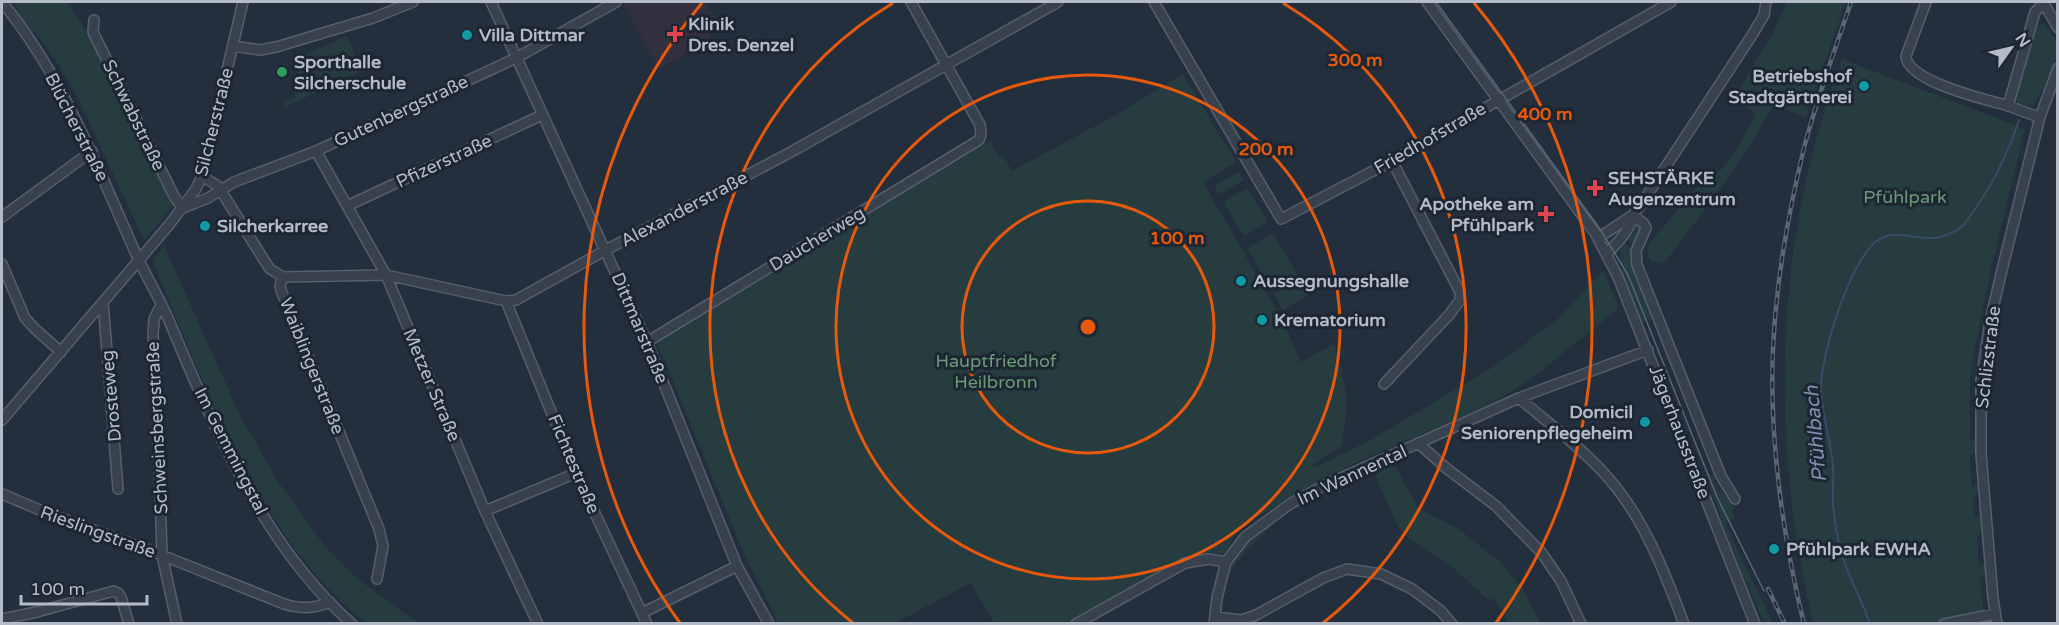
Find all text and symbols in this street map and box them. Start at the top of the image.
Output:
place label: Klinik Dres. Denzel [688,13,794,56]
north arrow [1981,18,2041,78]
place label: Villa Dittmar [479,24,586,46]
marker: Klinik Dres. Denzel [666,25,684,43]
marker: Villa Dittmar [460,28,474,42]
text: N [2011,29,2034,51]
text: 300 m [1327,49,1383,71]
place label: Sporthalle Silcherschule [294,51,406,94]
street label: Schwabstraße [98,56,170,174]
street label: Silcherstraße [190,65,238,179]
marker: Sporthalle Silcherschule [275,65,289,79]
place label: Betriebshof Stadtgärtnerei [1729,65,1853,108]
street label: Blücherstraße [40,69,114,185]
street label: Gutenbergstraße [330,70,472,152]
marker: Betriebshof Stadtgärtnerei [1857,79,1871,93]
street label: Friedhofstraße [1370,97,1490,179]
text: 400 m [1517,103,1573,125]
street label: Pfizerstraße [393,129,495,193]
text: 200 m [1238,138,1294,160]
street label: Alexanderstraße [617,166,751,252]
place label: SEHSTÄRKE Augenzentrum [1608,167,1736,210]
marker: SEHSTÄRKE Augenzentrum [1586,179,1604,197]
park label: Pfühlpark [1863,186,1947,208]
place label: Apotheke am Pfühlpark [1419,193,1534,236]
street label: Daucherweg [765,202,869,276]
marker: Apotheke am Pfühlpark [1539,207,1553,221]
place label: Silcherkarree [217,215,328,237]
marker: Silcherkarree [198,219,212,233]
text: 100 m [1149,227,1205,249]
street label: Dittmarstraße [607,269,673,387]
place label: Aussegnungshalle [1253,270,1409,292]
marker: Aussegnungshalle [1234,274,1248,288]
street label: Waiblingerstraße [275,294,349,438]
street label: Schlizstraße [1971,304,2005,410]
place label: Krematorium [1274,309,1386,331]
marker: Krematorium [1255,313,1269,327]
centre of rings [1078,317,1098,337]
street label: Metzer Straße [398,325,466,445]
street label: Schweinsbergstraße [141,341,173,515]
street label: Drosteweg [96,349,126,443]
park label: Hauptfriedhof Heilbronn [935,350,1057,393]
street label: Jägerhausstraße [1644,362,1716,502]
street label: Im Gemmingstal [189,384,273,518]
water label: Pfühlbach [1800,384,1832,483]
place label: Domicil Seniorenpflegeheim [1461,401,1633,444]
street label: Fichtestraße [543,411,605,517]
marker: Domicil Seniorenpflegeheim [1638,415,1652,429]
street label: Im Wannental [1294,440,1410,510]
street label: Rieslingstraße [37,501,159,563]
place label: Pfühlpark EWHA [1786,538,1931,560]
marker: Pfühlpark EWHA [1767,542,1781,556]
scale bar [21,568,147,606]
text: 100 m [30,578,85,600]

